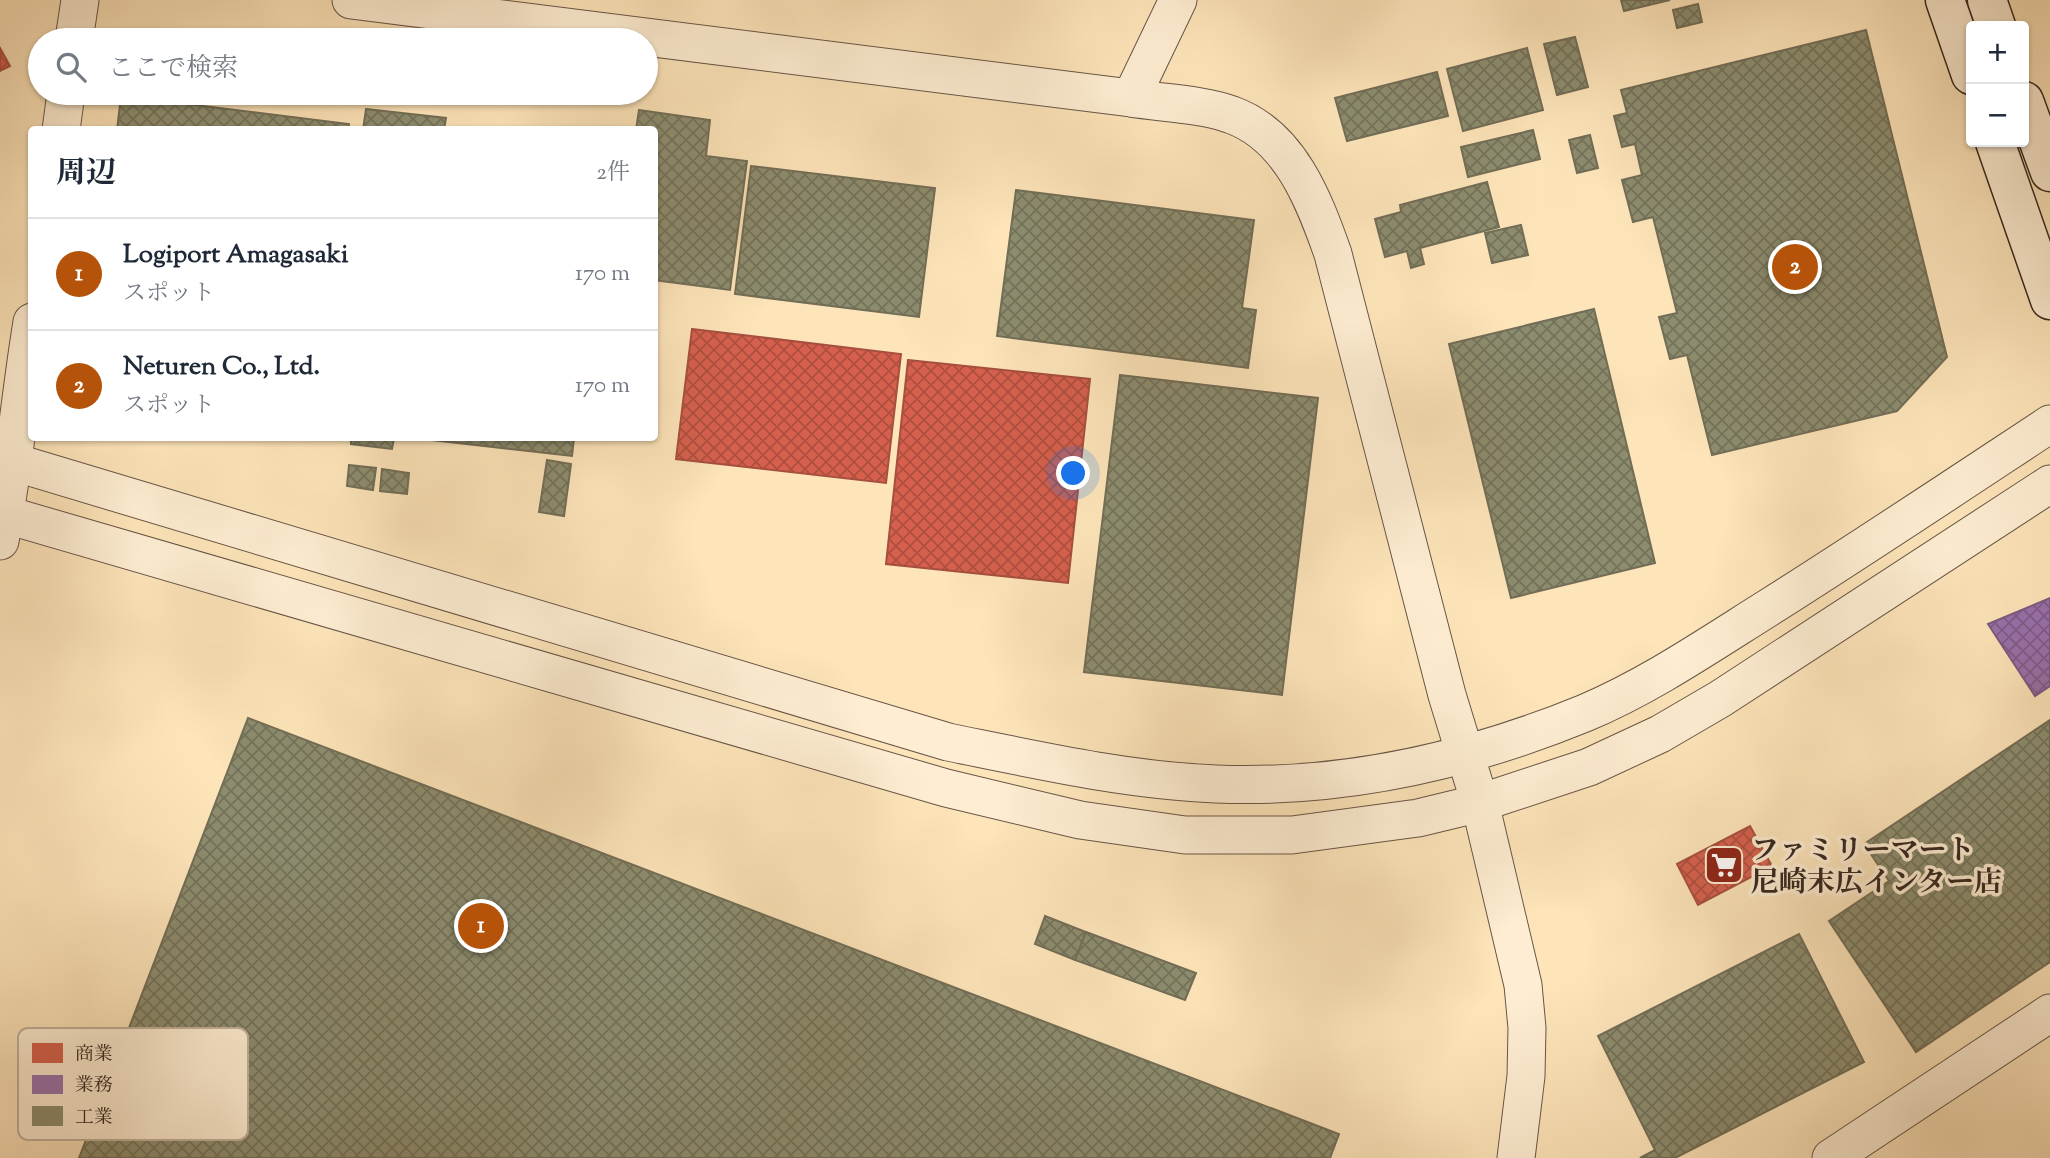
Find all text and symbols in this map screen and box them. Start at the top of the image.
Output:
map controls [1966,21,2029,147]
button: + [1966,21,2029,84]
search box [28,28,658,105]
icon: search [52,48,90,86]
text: ここで検索 [108,51,238,88]
button: − [1966,84,2029,147]
text: 周辺 [56,153,116,196]
text: 2件 [596,157,630,190]
text: Logiport Amagasaki [123,237,348,274]
pin: 2 [1772,241,1818,293]
text: 1 [75,258,83,291]
text: 170 m [575,258,630,291]
text: スポット [123,278,215,311]
text: Neturen Co., Ltd. [123,349,320,386]
text: 2 [74,370,84,403]
text: 170 m [575,370,630,403]
text: スポット [123,390,215,423]
your location [1056,456,1090,490]
place label: ファミリーマート 尼崎末広インター店 [1751,832,2002,904]
supermarket icon: ファミリーマート 尼崎末広インター店 [1703,844,1745,886]
pin: 1 [458,900,504,952]
legend [18,1028,248,1140]
text: 商業 [75,1042,113,1069]
text: 業務 [75,1073,113,1100]
text: 工業 [75,1105,113,1132]

